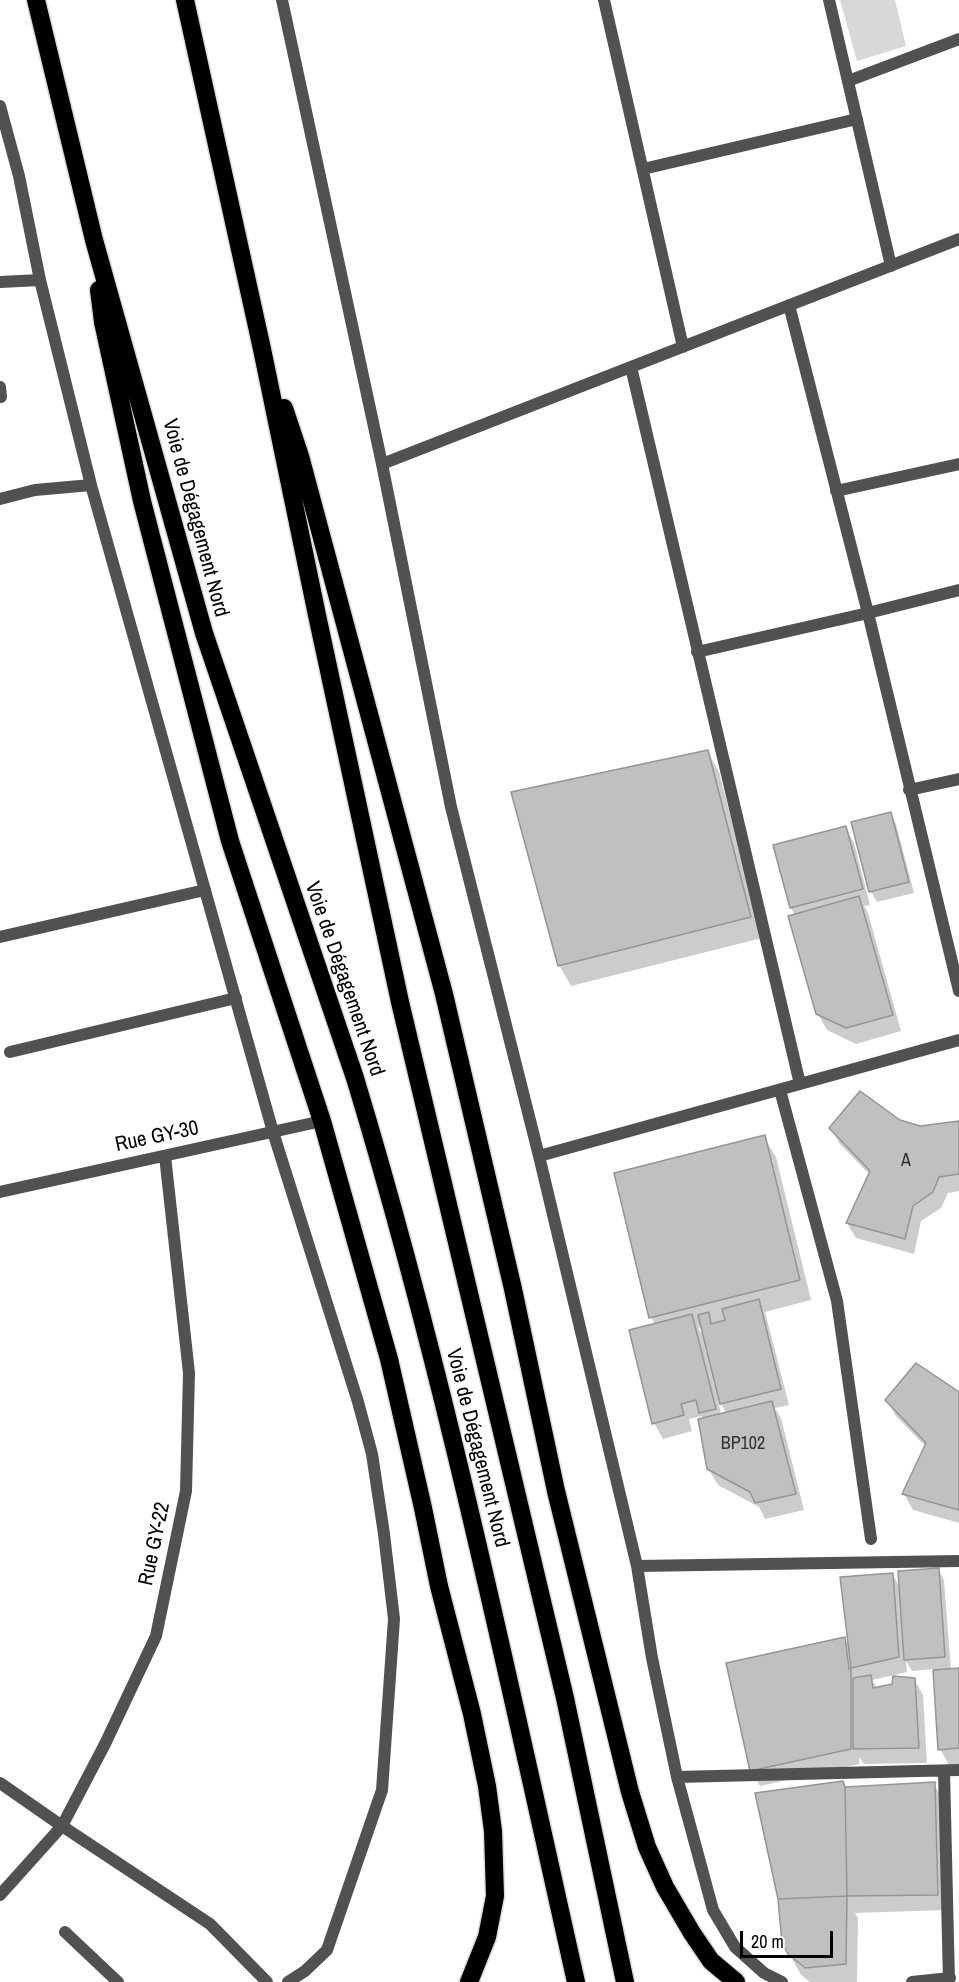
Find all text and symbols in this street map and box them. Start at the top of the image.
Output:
street label: Voie de Dégagement Nord [156,416,234,620]
street label: Voie de Dégagement Nord [299,878,389,1080]
street label: Rue GY-30 [113,1116,201,1158]
house number: A [901,1150,911,1172]
street label: Voie de Dégagement Nord [440,1346,514,1550]
house number: BP102 [721,1433,765,1455]
street label: Rue GY-22 [134,1500,176,1588]
scale bar [743,1919,836,1957]
text: 20 m [751,1929,784,1954]

